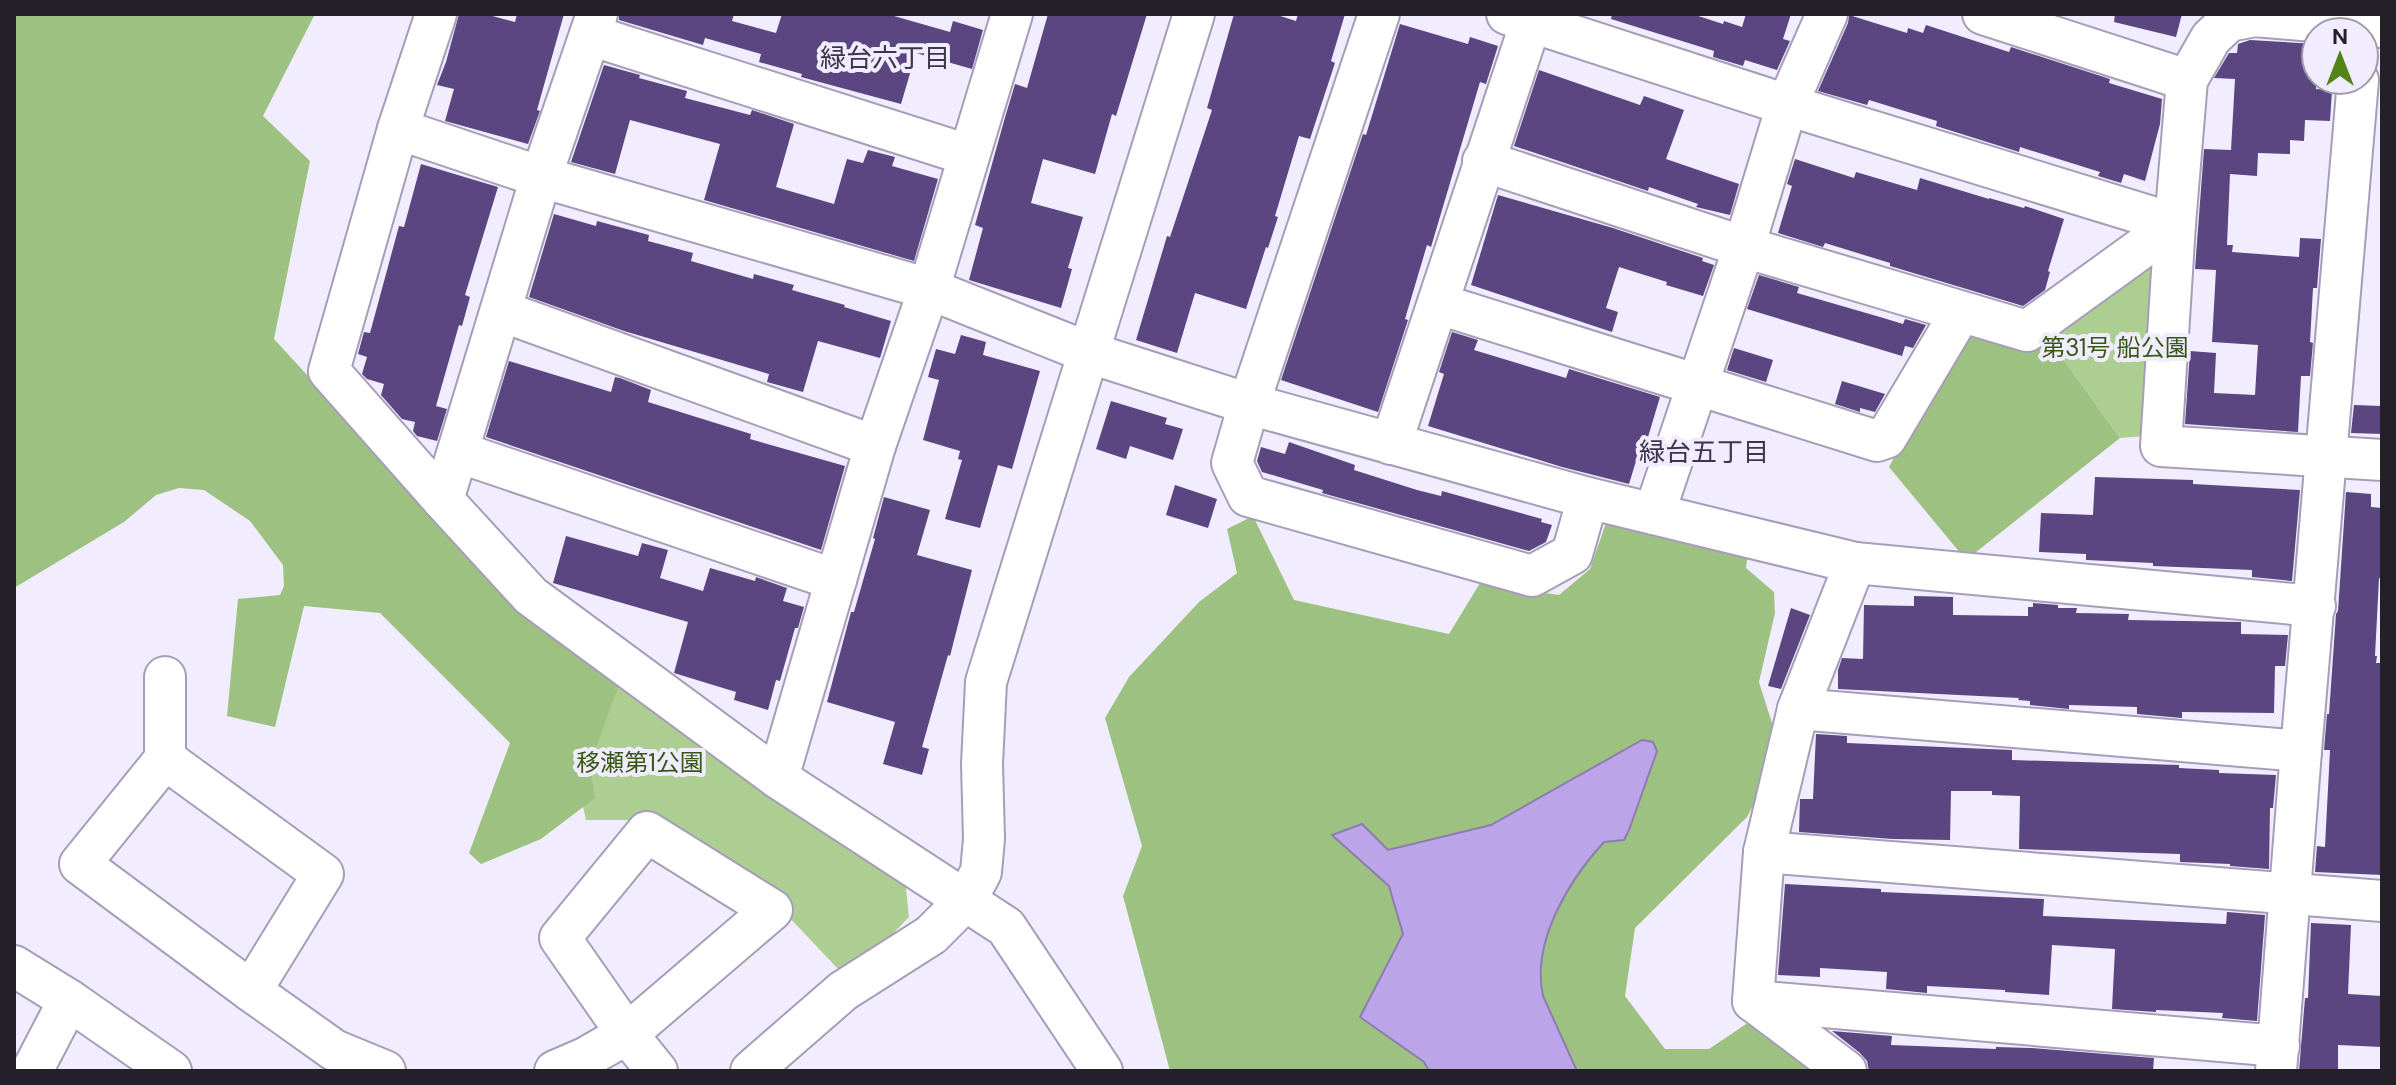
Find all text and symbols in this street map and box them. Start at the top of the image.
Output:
north arrow [2300,16,2380,96]
text: N [2332,22,2348,51]
district label: 緑台六丁目 [820,41,950,75]
park label: 第31号 船公園 [2041,332,2189,363]
district label: 緑台五丁目 [1639,435,1769,469]
park label: 移瀬第1公園 [576,747,704,778]

